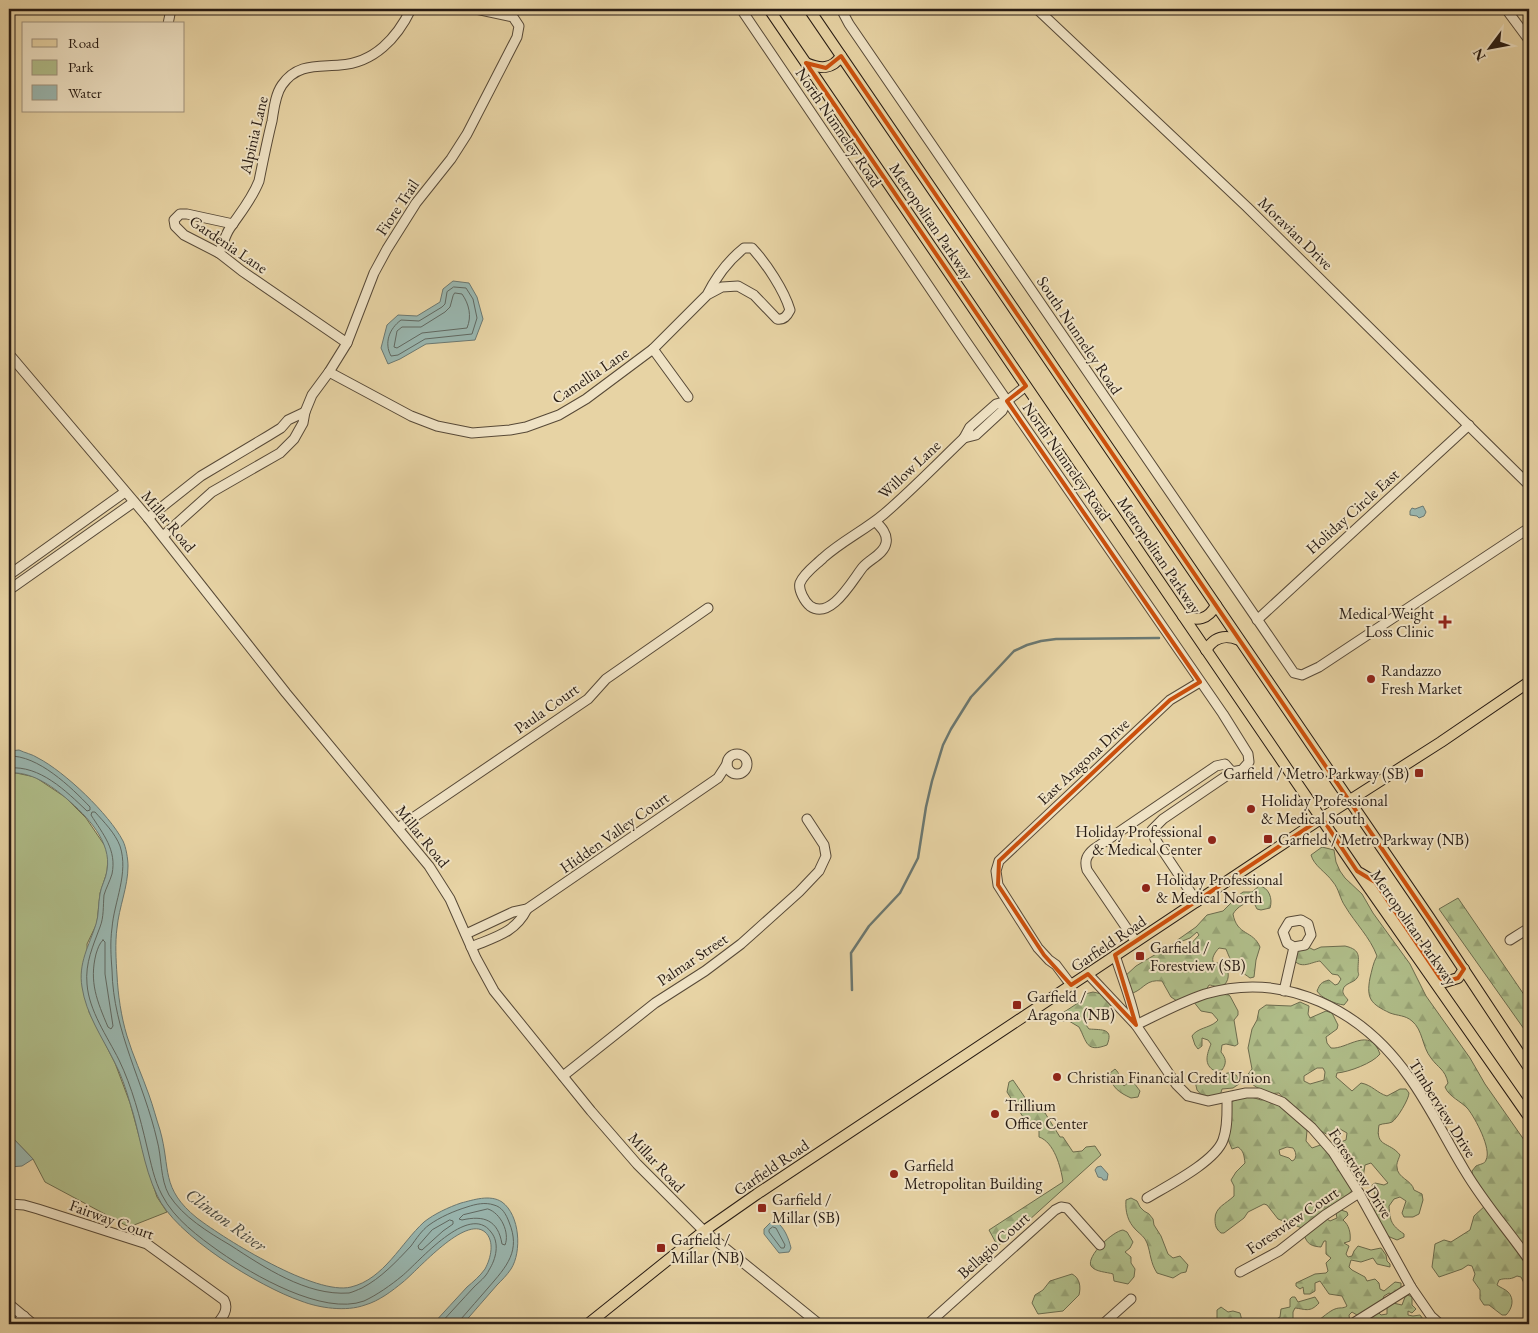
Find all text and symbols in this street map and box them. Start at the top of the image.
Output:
legend [22,22,185,112]
north arrow [1466,22,1516,72]
text: Road [68,33,100,52]
text: N [1468,45,1490,64]
text: Park [68,57,95,76]
street label: North Nunneley Road [791,63,887,192]
text: Water [68,83,102,102]
street label: Alpinia Lane [234,94,273,177]
street label: Metropolitan Parkway [885,159,979,285]
street label: Fiore Trail [371,175,424,239]
street label: Moravian Drive [1254,192,1338,274]
street label: Gardenia Lane [185,211,272,278]
street label: South Nunneley Road [1032,272,1127,399]
street label: Camellia Lane [548,342,633,409]
street label: North Nunneley Road [1018,398,1116,526]
street label: Willow Lane [874,435,945,504]
street label: Holiday Circle East [1301,464,1403,559]
street label: Millar Road [137,486,201,557]
street label: Metropolitan Parkway [1113,493,1207,619]
place label: Medical Weight Loss Clinic [1339,603,1434,642]
marker: Medical Weight Loss Clinic [1438,615,1452,629]
place label: Randazzo Fresh Market [1381,660,1462,699]
marker: Randazzo Fresh Market [1365,673,1377,685]
street label: Paula Court [510,678,583,738]
street label: East Aragona Drive [1033,713,1134,809]
place label: Garfield / Metro Parkway (SB) [1223,763,1409,784]
marker: Garfield / Metro Parkway (SB) [1413,767,1425,779]
street label: Hidden Valley Court [556,787,673,878]
place label: Holiday Professional & Medical South [1261,790,1388,829]
street label: Millar Road [391,801,455,873]
marker: Holiday Professional & Medical South [1245,803,1257,815]
place label: Holiday Professional & Medical Center [1075,821,1203,860]
place label: Garfield / Metro Parkway (NB) [1278,829,1469,850]
marker: Garfield / Metro Parkway (NB) [1262,833,1274,845]
marker: Holiday Professional & Medical Center [1206,834,1218,846]
street label: Metropolitan Parkway [1366,865,1462,990]
place label: Holiday Professional & Medical North [1156,869,1283,908]
marker: Holiday Professional & Medical North [1140,882,1152,894]
street label: Garfield Road [1067,910,1151,976]
street label: Palmar Street [653,928,732,991]
place label: Garfield / Forestview (SB) [1150,937,1246,976]
marker: Garfield / Forestview (SB) [1134,950,1146,962]
place label: Garfield / Aragona (NB) [1026,986,1115,1025]
marker: Garfield / Aragona (NB) [1011,999,1023,1011]
street label: Timberview Drive [1404,1055,1481,1161]
place label: Christian Financial Credit Union [1067,1067,1271,1088]
marker: Christian Financial Credit Union [1051,1071,1063,1083]
place label: Trillium Office Center [1005,1095,1089,1134]
marker: Trillium Office Center [989,1108,1001,1120]
street label: Forestview Drive [1324,1124,1397,1222]
street label: Millar Road [624,1128,690,1197]
street label: Garfield Road [730,1134,814,1200]
place label: Garfield Metropolitan Building [904,1155,1043,1194]
marker: Garfield Metropolitan Building [888,1168,900,1180]
street label: Forestview Court [1242,1182,1342,1259]
water label: Clinton River [181,1183,272,1257]
place label: Garfield / Millar (SB) [772,1189,840,1228]
street label: Fairway Court [67,1194,157,1244]
marker: Garfield / Millar (SB) [756,1202,768,1214]
street label: Bellagio Court [953,1208,1034,1283]
place label: Garfield / Millar (NB) [671,1229,744,1268]
marker: Garfield / Millar (NB) [655,1242,667,1254]

